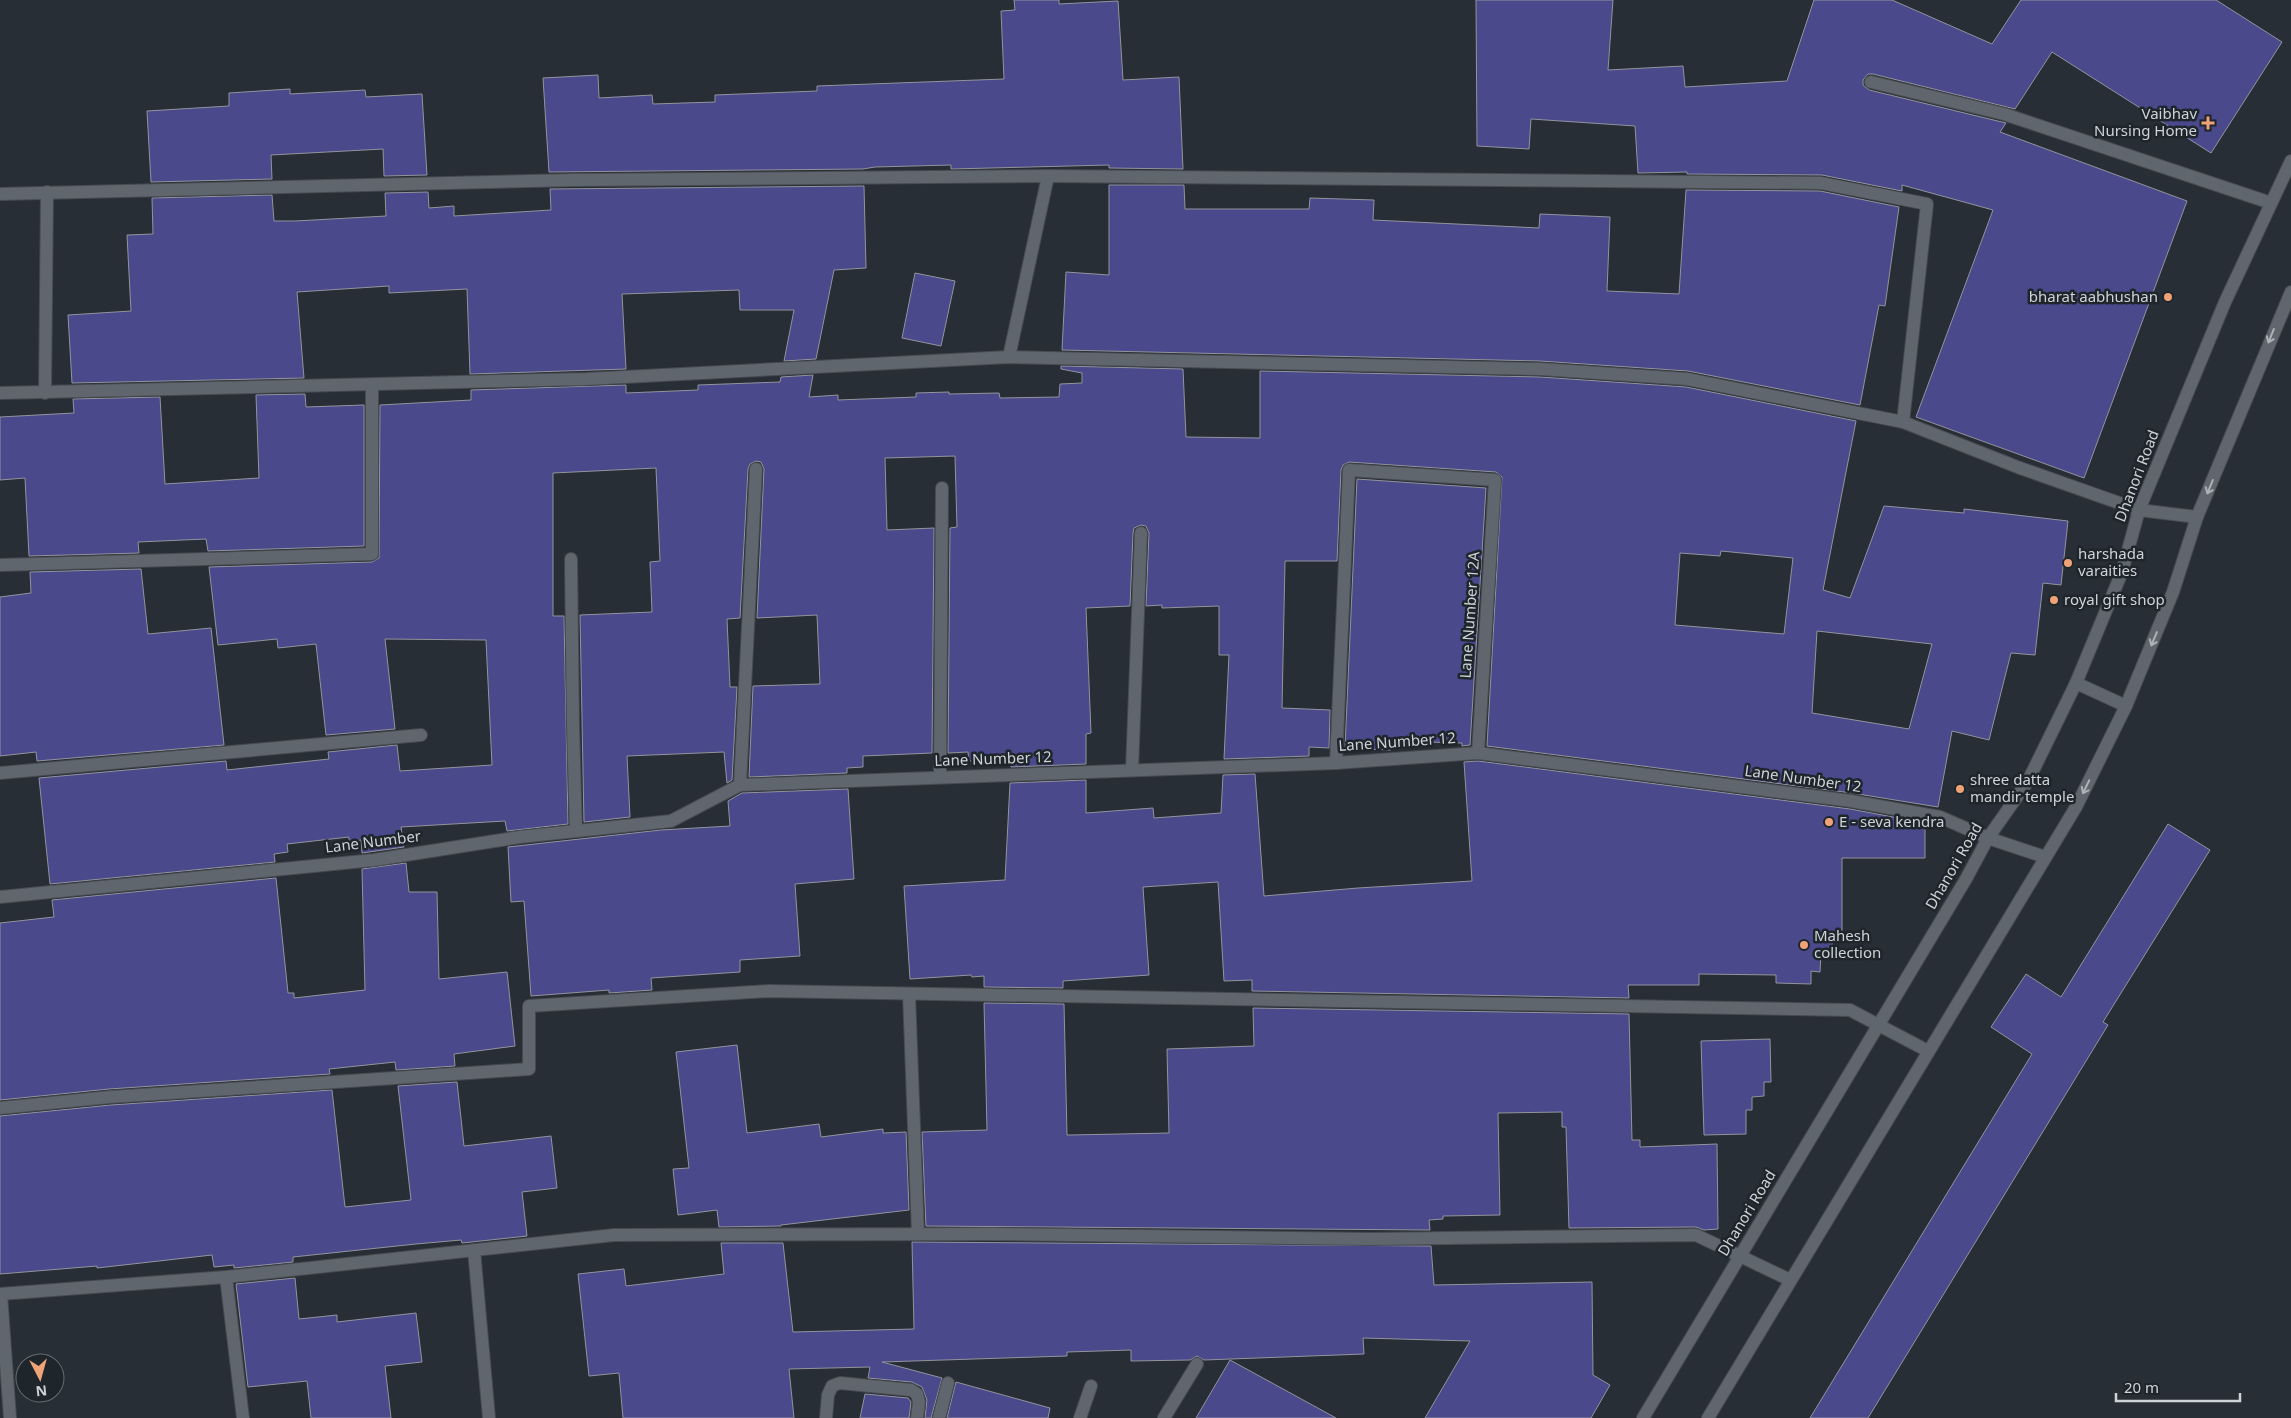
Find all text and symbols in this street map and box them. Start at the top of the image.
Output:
place label: Vaibhav Nursing Home [2094,103,2197,140]
marker: Vaibhav Nursing Home [2201,116,2215,130]
place label: bharat aabhushan [2029,286,2158,306]
marker: bharat aabhushan [2162,291,2174,303]
one-way arrow [2266,328,2276,343]
street label: Dhanori Road [2109,427,2163,525]
one-way arrow [2204,479,2213,494]
place label: harshada varaities [2078,543,2144,580]
street label: Lane Number 12A [1455,550,1483,679]
marker: harshada varaities [2062,557,2074,569]
place label: royal gift shop [2064,589,2165,609]
marker: royal gift shop [2048,594,2060,606]
one-way arrow [2148,631,2158,646]
street label: Lane Number 12 [1338,727,1456,755]
street label: Lane Number 12 [934,746,1052,770]
street label: Lane Number 12 [1744,760,1863,796]
place label: shree datta mandir temple [1970,769,2074,806]
one-way arrow [2081,779,2090,794]
marker: shree datta mandir temple [1954,783,1966,795]
place label: E - seva kendra [1839,811,1945,831]
marker: E - seva kendra [1823,816,1835,828]
street label: Dhanori Road [1920,818,1986,913]
street label: Lane Number [324,825,422,857]
place label: Mahesh collection [1814,925,1881,962]
marker: Mahesh collection [1798,939,1810,951]
street label: Dhanori Road [1713,1166,1780,1259]
north arrow [15,1353,65,1403]
scale bar [2116,1370,2240,1402]
text: 20 m [2124,1377,2159,1397]
text: N [35,1381,48,1401]

